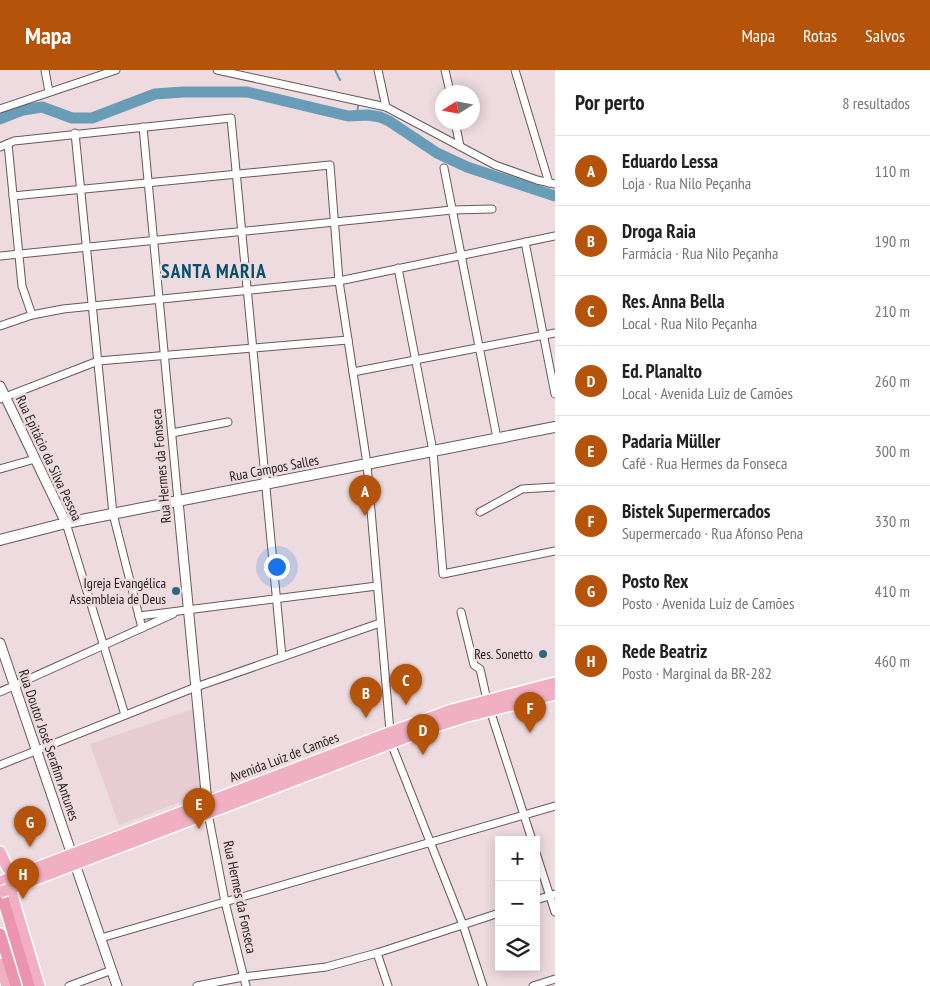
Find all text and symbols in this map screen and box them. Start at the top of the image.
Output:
text: Mapa [25,20,72,51]
text: Mapa [741,24,775,47]
text: Rotas [803,24,837,47]
text: Salvos [865,24,905,47]
north arrow [435,85,480,130]
text: Por perto [575,89,645,116]
text: 8 resultados [842,93,910,113]
text: Eduardo Lessa [622,149,718,173]
text: A [587,161,595,181]
text: 110 m [875,161,910,181]
text: Loja · Rua Nilo Peçanha [622,173,751,193]
text: Droga Raia [622,219,696,243]
text: B [587,231,595,251]
text: 190 m [875,231,910,251]
text: Farmácia · Rua Nilo Peçanha [622,243,778,263]
district label: SANTA MARIA [161,259,267,283]
text: Res. Anna Bella [622,289,725,313]
text: C [587,301,595,321]
text: 210 m [875,301,910,321]
text: Local · Rua Nilo Peçanha [622,313,757,333]
text: Ed. Planalto [622,359,702,383]
text: D [587,371,595,391]
text: 260 m [875,371,910,391]
text: Local · Avenida Luiz de Camões [622,383,793,403]
street label: Rua Epitácio da Silva Pessoa [12,392,86,524]
street label: Rua Hermes da Fonseca [147,408,175,524]
text: Padaria Müller [622,429,720,453]
text: E [588,441,594,461]
text: 300 m [875,441,910,461]
street label: Rua Campos Salles [228,450,321,485]
text: Café · Rua Hermes da Fonseca [622,453,787,473]
pin: A [349,475,381,516]
text: Bistek Supermercados [622,499,771,523]
text: F [588,511,594,531]
text: 330 m [875,511,910,531]
text: Supermercado · Rua Afonso Pena [622,523,803,543]
your location [264,554,290,580]
text: Posto Rex [622,569,688,593]
place label: Igreja Evangélica Assembleia de Deus [70,574,166,608]
text: G [587,581,595,601]
text: 410 m [875,581,910,601]
marker: Igreja Evangélica Assembleia de Deus [170,585,182,597]
text: Posto · Avenida Luiz de Camões [622,593,795,613]
text: Rede Beatriz [622,639,707,663]
place label: Res. Sonetto [474,645,533,663]
marker: Res. Sonetto [537,648,549,660]
text: H [587,651,595,671]
text: 460 m [875,651,910,671]
text: Posto · Marginal da BR-282 [622,663,772,683]
pin: C [390,664,422,705]
street label: Rua Doutor José Serafim Antunes [15,667,83,823]
pin: B [350,677,382,718]
pin: F [514,692,546,733]
pin: D [407,714,439,755]
street label: Avenida Luiz de Camões [227,728,342,786]
pin: E [183,788,215,829]
pin: G [14,806,46,847]
map controls [495,836,540,971]
button: + [495,836,540,881]
street label: Rua Hermes da Fonseca [219,839,261,955]
pin: H [7,858,39,899]
button: − [495,881,540,926]
button: layers [495,926,540,971]

